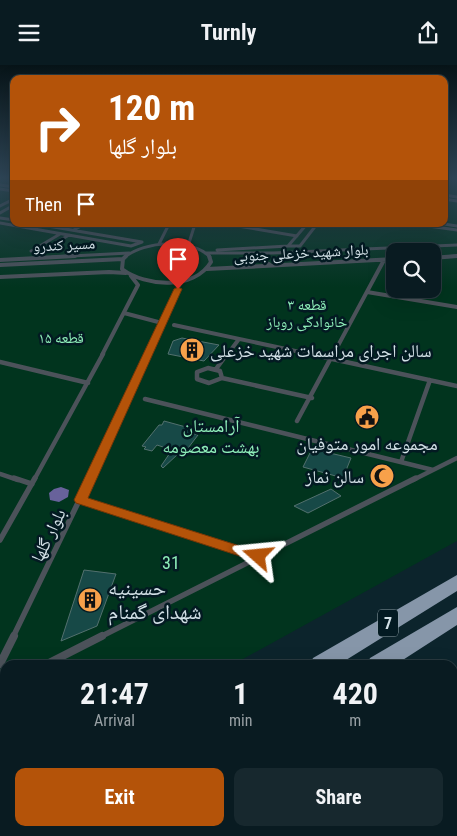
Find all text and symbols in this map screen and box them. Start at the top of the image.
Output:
icon: menu [15,19,43,47]
icon: share [414,19,442,47]
text: Turnly [201,20,256,45]
text: 120 m [108,88,195,129]
icon: right [25,95,90,160]
text: بلوار گلها [108,134,177,159]
icon: arrive [72,190,100,218]
text: Then [25,193,62,216]
street label: مسیر کندرو [32,234,96,256]
pin [157,238,199,289]
street label: بلوار شهید خزعلی جنوبی [233,240,369,267]
map controls [386,243,441,298]
button: search [386,243,441,298]
icon: arrive [164,245,192,273]
park label: قطعه ۳ خانوادگی روباز [266,296,348,332]
park label: قطعه ۱۵ [38,329,84,347]
building icon: سالن اجرای مراسمات شهید خزعلی [179,337,205,363]
place label: سالن اجرای مراسمات شهید خزعلی [210,340,431,362]
public building icon: مجموعه امور متوفیان [354,404,380,430]
park label: آرامستان بهشت معصومه [162,415,260,457]
place label: مجموعه امور متوفیان [296,433,438,455]
mosque icon: سالن نماز [369,463,395,489]
place label: سالن نماز [304,466,364,488]
street label: بلوار گلها [26,505,70,565]
position arrow [231,529,283,581]
park label: 31 [162,552,180,573]
place label: حسینیه شهدای گمنام [108,576,202,626]
building icon: حسینیه شهدای گمنام [77,587,103,613]
road number: 7 [378,609,398,637]
text: 21:47 [80,676,149,711]
text: 1 [233,676,248,711]
text: 420 [332,676,378,711]
text: Arrival [94,711,135,730]
text: min [229,711,252,730]
text: m [349,711,361,730]
button: Exit [15,768,224,826]
button: Share [234,768,443,826]

